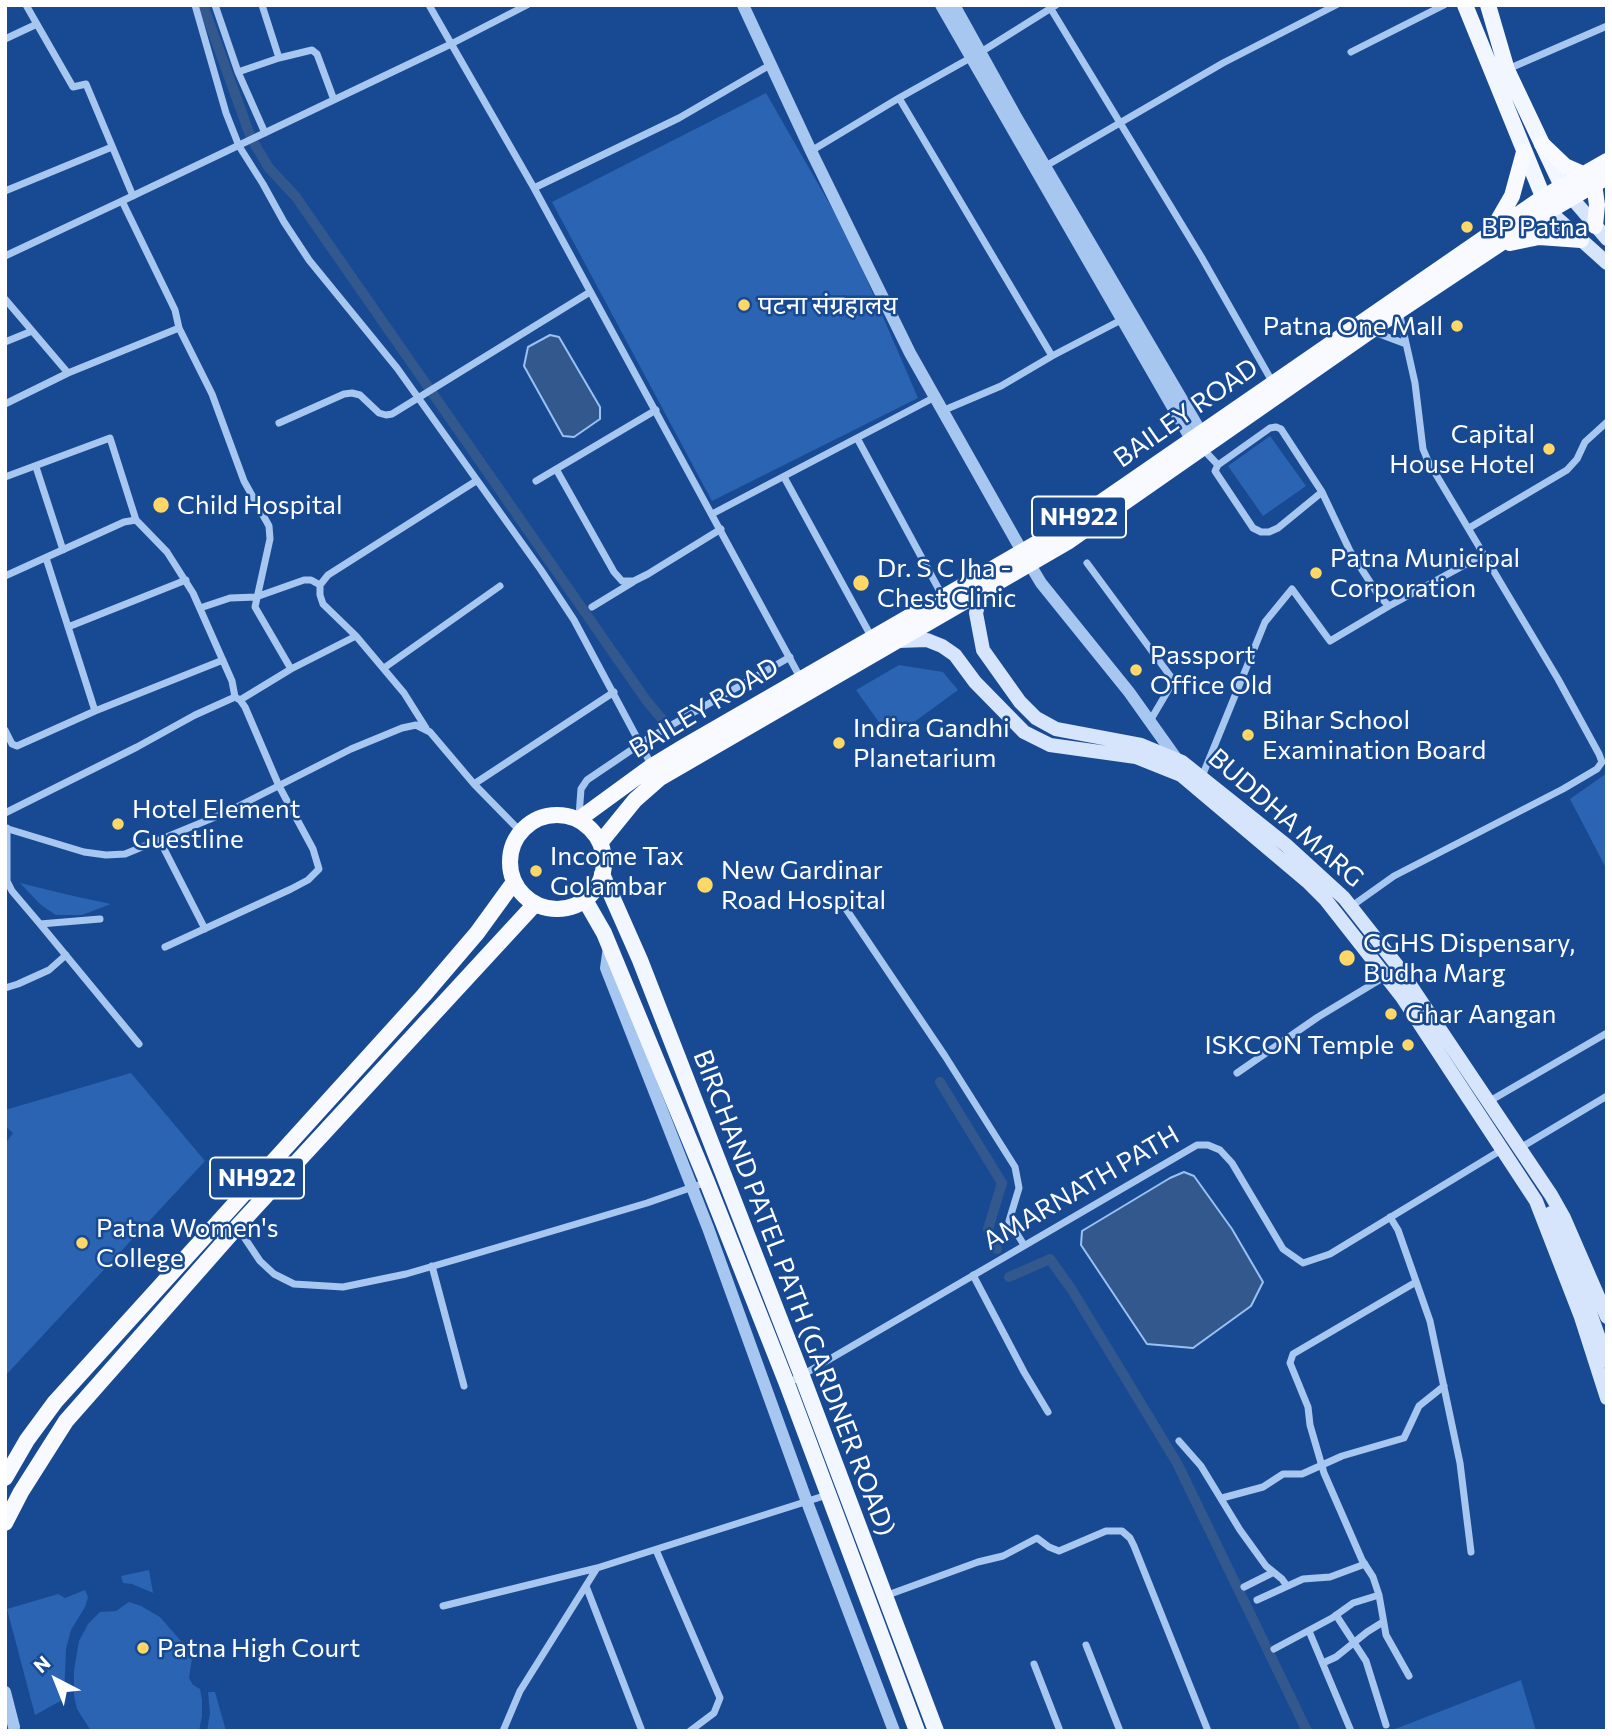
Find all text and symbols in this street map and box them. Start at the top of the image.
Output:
place label: BP Patna [1481,211,1588,243]
marker: BP Patna [1459,219,1475,235]
place label: पटना संग्रहालय [758,289,898,321]
marker: पटना संग्रहालय [736,297,752,313]
place label: Patna One Mall [1263,310,1443,342]
marker: Patna One Mall [1449,318,1465,334]
street label: BAILEY ROAD [1108,352,1264,474]
place label: Capital House Hotel [1389,418,1535,480]
marker: Capital House Hotel [1541,441,1557,457]
place label: Child Hospital [177,489,343,521]
marker: Child Hospital [151,495,171,515]
road number: NH922 [1032,496,1126,538]
place label: Patna Municipal Corporation [1330,542,1520,604]
place label: Dr. S C Jha - Chest Clinic [877,552,1016,614]
marker: Patna Municipal Corporation [1308,565,1324,581]
marker: Dr. S C Jha - Chest Clinic [851,573,871,593]
place label: Passport Office Old [1150,639,1272,700]
street label: BAILEY ROAD [624,651,784,765]
marker: Passport Office Old [1128,662,1144,678]
place label: Bihar School Examination Board [1262,704,1486,766]
place label: Indira Gandhi Planetarium [853,712,1010,774]
marker: Bihar School Examination Board [1240,727,1256,743]
marker: Indira Gandhi Planetarium [831,735,847,751]
street label: BUDDHA MARG [1202,742,1370,894]
place label: Hotel Element Guestline [132,793,300,854]
marker: Hotel Element Guestline [110,816,126,832]
place label: Income Tax Golambar [550,840,684,902]
place label: New Gardinar Road Hospital [721,854,886,916]
marker: Income Tax Golambar [528,863,544,879]
marker: New Gardinar Road Hospital [695,875,715,895]
place label: CGHS Dispensary, Budha Marg [1363,927,1575,988]
marker: CGHS Dispensary, Budha Marg [1337,948,1357,968]
place label: Ghar Aangan [1405,998,1556,1030]
marker: Ghar Aangan [1383,1006,1399,1022]
place label: ISKCON Temple [1205,1029,1394,1061]
marker: ISKCON Temple [1400,1037,1416,1053]
street label: BIRCHAND PATEL PATH (GARDNER ROAD) [687,1046,901,1540]
street label: AMARNATH PATH [977,1119,1185,1257]
road number: NH922 [210,1158,304,1198]
place label: Patna Women's College [96,1212,279,1274]
marker: Patna Women's College [74,1235,90,1251]
place label: Patna High Court [157,1632,360,1664]
marker: Patna High Court [135,1640,151,1656]
north arrow [21,1645,91,1715]
text: N [29,1651,55,1677]

